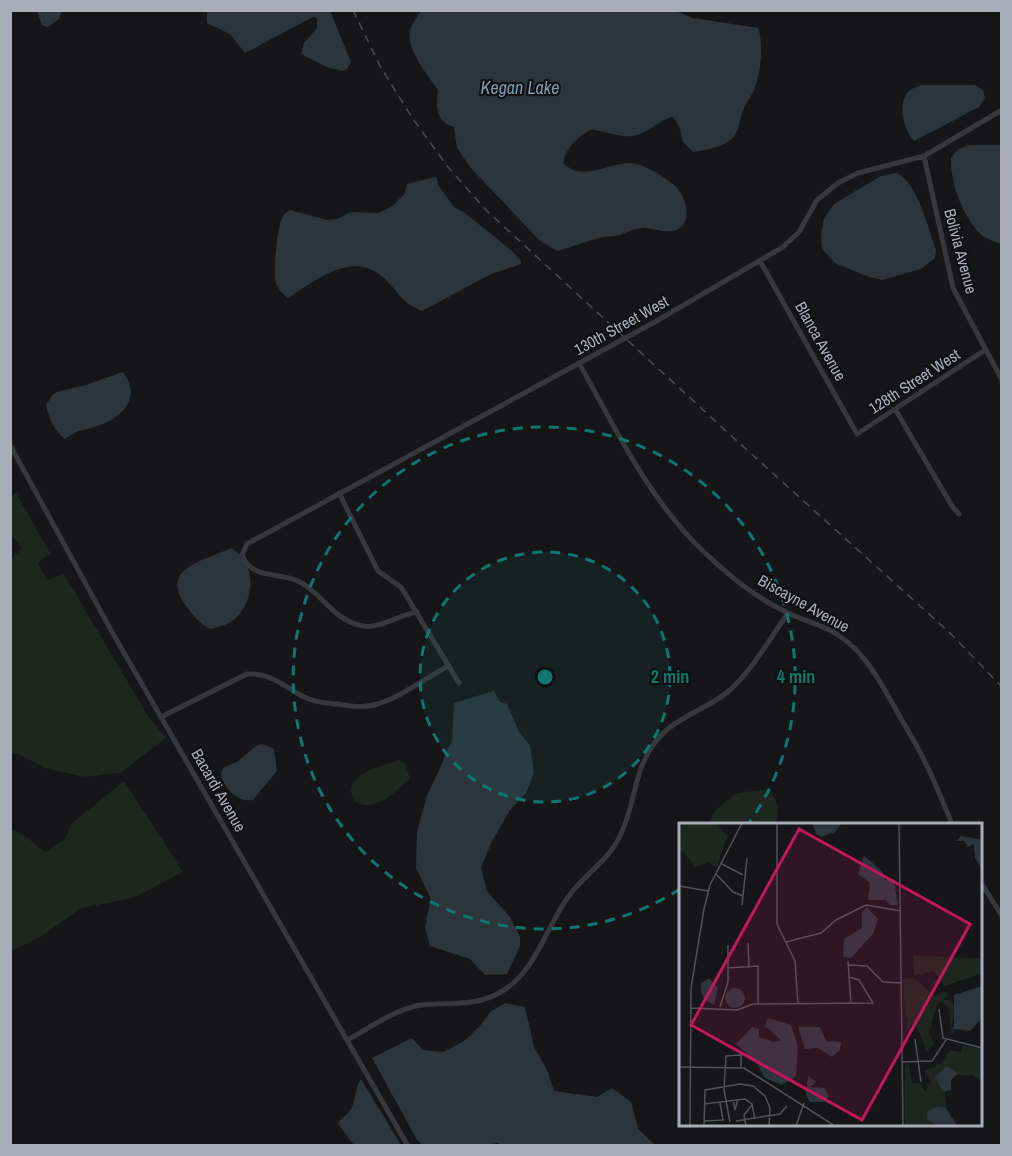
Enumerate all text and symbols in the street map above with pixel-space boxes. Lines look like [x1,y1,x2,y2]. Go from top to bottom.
water label: Kegan Lake [481,75,559,100]
street label: Bolivia Avenue [939,206,983,296]
street label: 130th Street West [570,290,672,360]
street label: Blanca Avenue [790,297,852,385]
street label: 128th Street West [864,343,964,419]
street label: Biscayne Avenue [754,569,854,637]
text: 2 min [651,664,689,689]
text: 4 min [777,664,815,689]
centre of rings [535,667,555,687]
street label: Bacardi Avenue [186,744,252,836]
inset map [679,823,982,1126]

